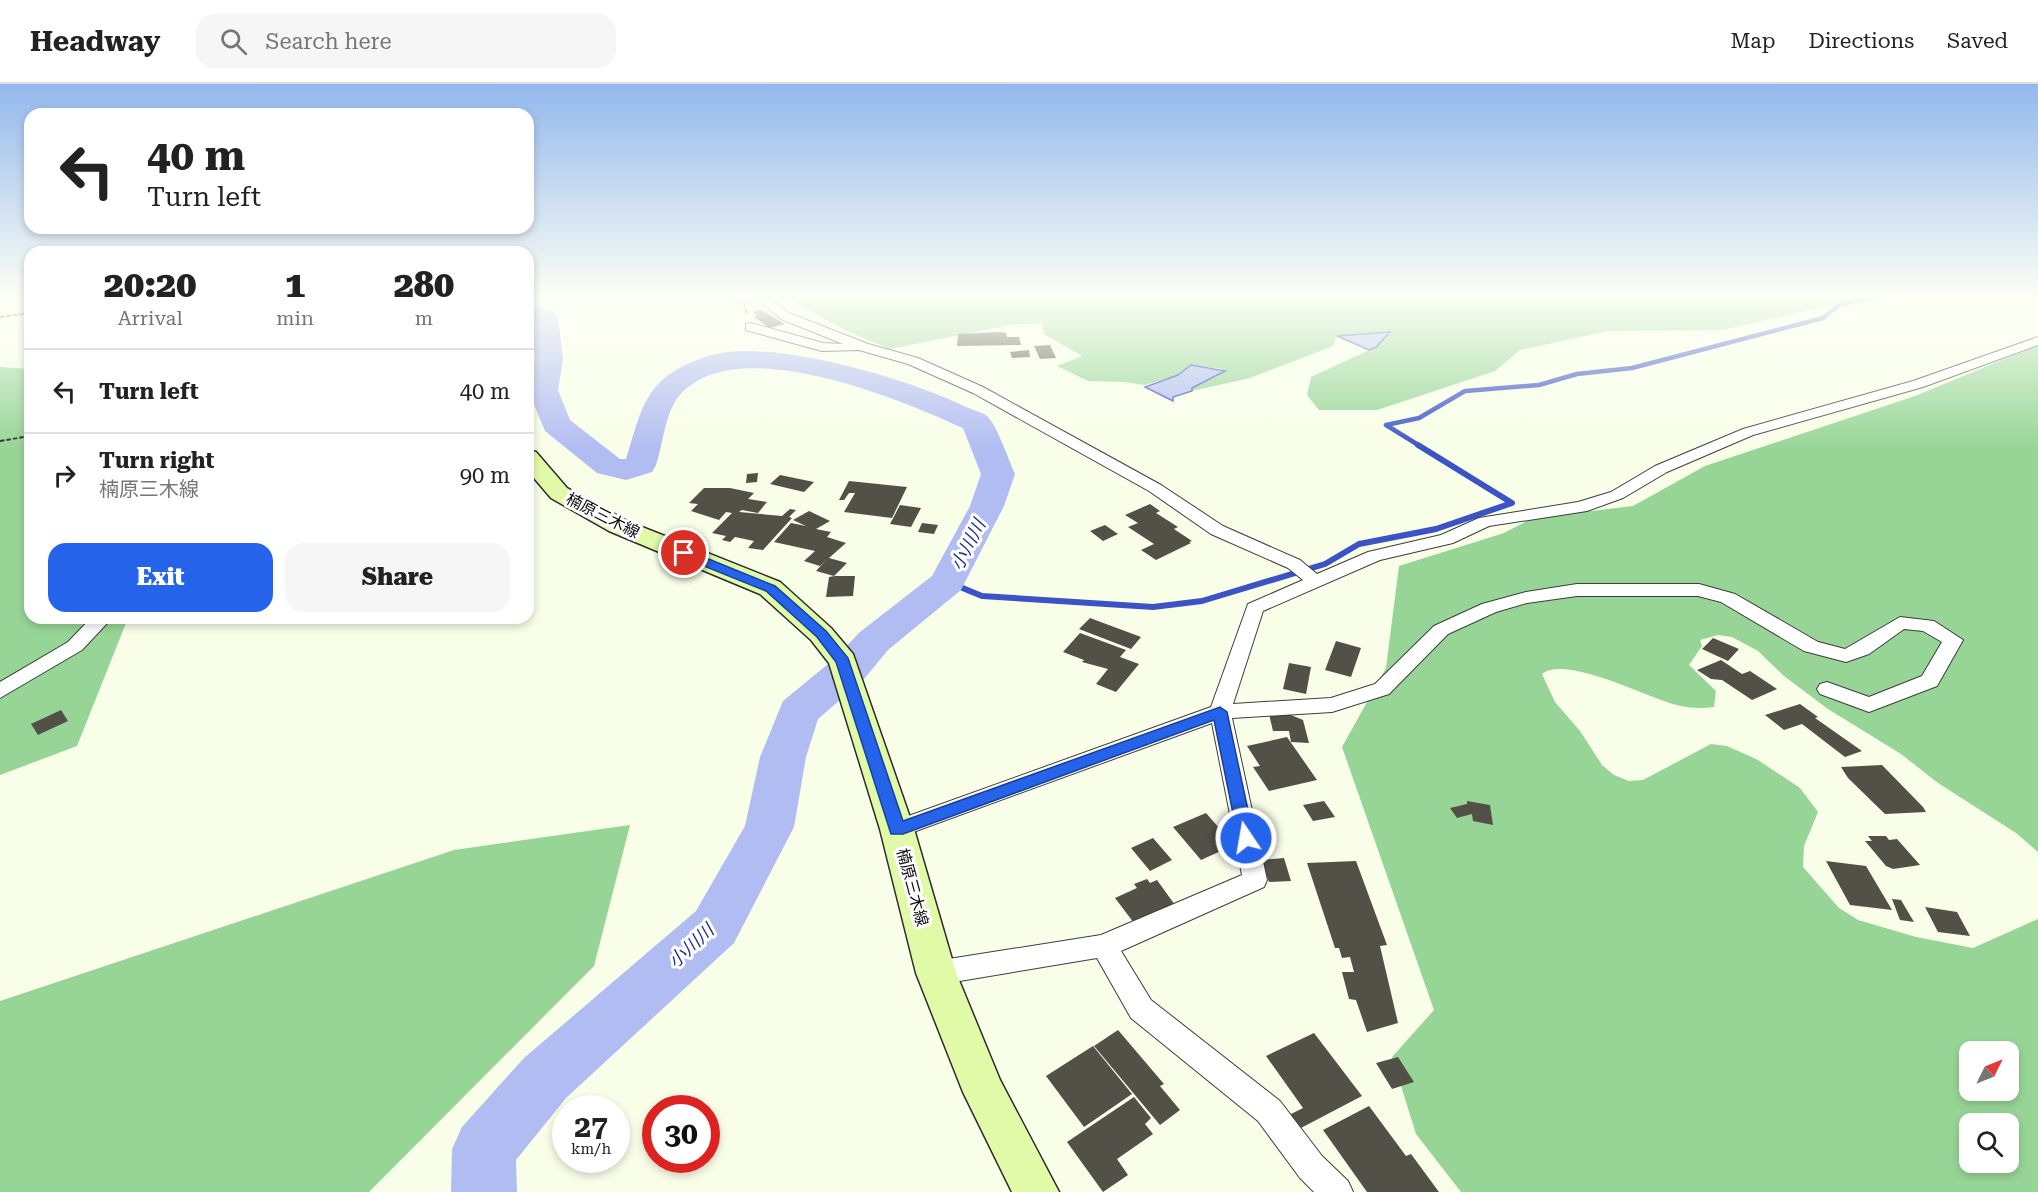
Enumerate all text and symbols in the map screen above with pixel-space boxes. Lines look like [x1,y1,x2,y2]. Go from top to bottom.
search box [196,14,616,68]
text: Headway [30,25,160,58]
icon: search [217,25,250,58]
text: Search here [265,29,391,54]
text: Map [1731,29,1775,53]
text: Directions [1808,29,1914,53]
text: Saved [1947,29,2008,53]
text: 40 m [147,131,245,180]
icon: left [48,132,126,210]
text: Turn left [147,181,261,213]
text: 20:20 [104,264,196,306]
text: 1 [285,264,305,306]
text: 280 [394,264,454,306]
text: Arrival [118,306,183,330]
text: min [276,306,314,330]
text: m [415,306,433,330]
icon: left [48,375,81,408]
text: Turn left [99,379,199,404]
text: 40 m [460,379,510,404]
text: Turn right [99,448,214,473]
icon: right [48,459,81,492]
text: 90 m [460,463,510,488]
text: 楠原三木線 [99,477,199,501]
street label: 楠原三木線 [563,489,643,542]
water label: 小川川 [946,514,990,574]
pin [658,527,709,578]
icon: arrive [667,536,700,569]
button: Exit [48,543,273,612]
button: Share [285,543,510,612]
position arrow [1214,806,1278,870]
street label: 楠原三木線 [893,846,932,928]
water label: 小川川 [664,918,719,972]
north arrow [1959,1041,2019,1101]
map controls [1959,1041,2019,1173]
speed limit sign: 30 [642,1095,720,1173]
text: 27 [574,1109,608,1144]
button: search [1959,1113,2019,1173]
text: km/h [571,1140,611,1158]

